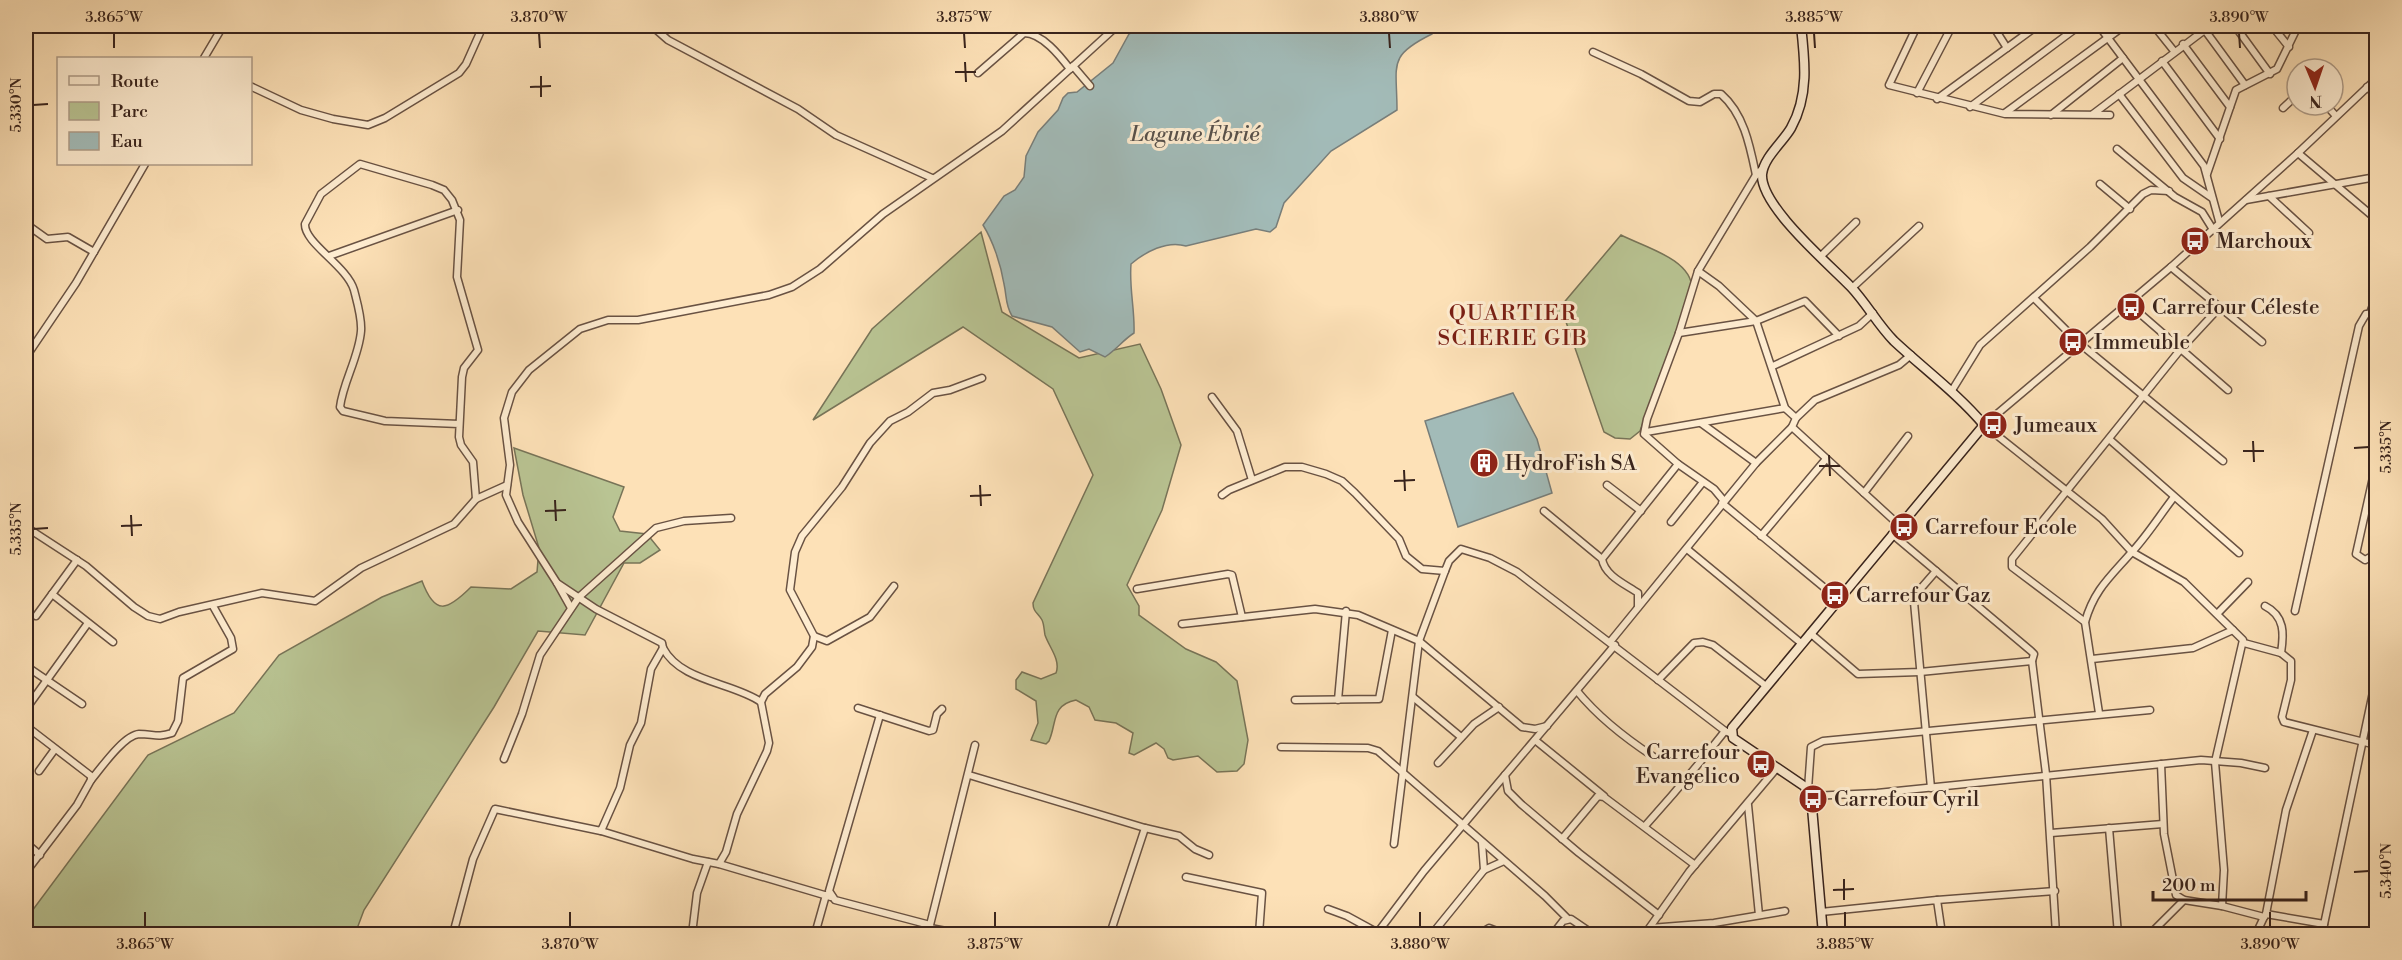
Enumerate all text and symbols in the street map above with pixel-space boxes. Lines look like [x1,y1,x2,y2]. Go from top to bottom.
text: 3.865°W [85,8,143,27]
text: 3.870°W [511,8,568,27]
text: 3.875°W [936,8,992,27]
text: 3.880°W [1359,8,1419,27]
text: 3.885°W [1785,8,1843,27]
text: 3.890°W [2210,8,2269,27]
legend [57,57,252,165]
north arrow [2285,57,2345,117]
text: Route [111,70,159,93]
text: 5.330°N [7,78,26,132]
text: N [2308,91,2322,111]
text: Parc [111,100,148,123]
water label: Lagune Ébrié [1129,119,1261,148]
text: Eau [111,130,144,153]
bus stop icon: Marchoux [2179,225,2211,257]
place label: Marchoux [2216,229,2312,255]
bus stop icon: Carrefour Céleste [2115,291,2147,323]
place label: Carrefour Céleste [2152,295,2320,321]
district label: QUARTIER SCIERIE GIB [1437,300,1589,352]
bus stop icon: Immeuble [2057,326,2089,358]
place label: Immeuble [2094,330,2190,356]
bus stop icon: Jumeaux [1977,409,2009,441]
place label: Jumeaux [2013,413,2098,439]
text: 5.335°N [2377,420,2396,474]
building icon: HydroFish SA [1468,447,1500,479]
place label: HydroFish SA [1505,451,1637,477]
text: 5.335°N [7,502,26,556]
bus stop icon: Carrefour Ecole [1888,511,1920,543]
place label: Carrefour Ecole [1925,515,2077,541]
bus stop icon: Carrefour Gaz [1819,579,1851,611]
place label: Carrefour Gaz [1856,583,1991,609]
place label: Carrefour Evangelico [1636,740,1740,790]
bus stop icon: Carrefour Evangelico [1745,748,1777,780]
bus stop icon: Carrefour Cyril [1797,783,1829,815]
place label: Carrefour Cyril [1834,787,1979,813]
text: 5.340°N [2377,843,2396,899]
scale bar [2153,864,2306,902]
text: 200 m [2162,874,2216,897]
text: 3.865°W [116,935,174,954]
text: 3.870°W [542,935,599,954]
text: 3.875°W [967,935,1023,954]
text: 3.880°W [1390,935,1450,954]
text: 3.885°W [1816,935,1874,954]
text: 3.890°W [2241,935,2300,954]

